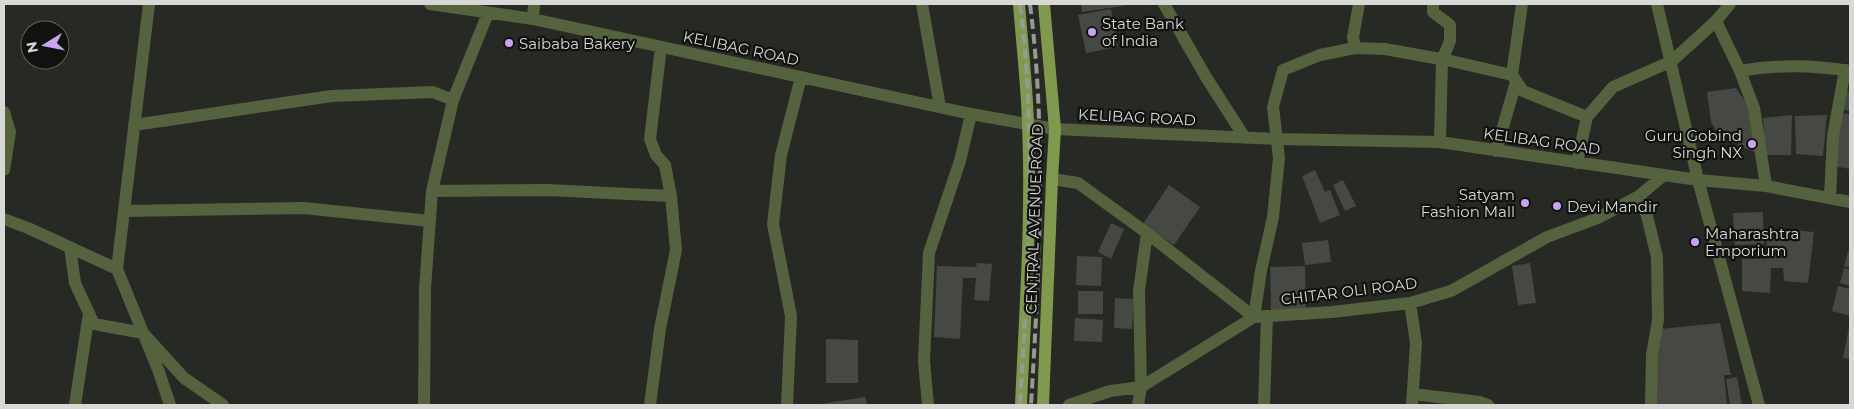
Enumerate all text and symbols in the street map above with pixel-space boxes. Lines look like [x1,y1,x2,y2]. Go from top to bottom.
place label: State Bank of India [1102,14,1184,50]
north arrow [20,20,70,70]
street label: KELIBAG ROAD [681,26,801,70]
marker: State Bank of India [1086,26,1098,38]
place label: Saibaba Bakery [519,34,636,53]
marker: Saibaba Bakery [503,37,515,49]
text: N [22,40,42,54]
street label: KELIBAG ROAD [1078,104,1196,130]
street label: CENTRAL AVENUE ROAD [1021,123,1047,315]
street label: KELIBAG ROAD [1482,123,1602,159]
place label: Guru Gobind Singh NX [1645,126,1742,162]
marker: Guru Gobind Singh NX [1746,138,1758,150]
place label: Satyam Fashion Mall [1421,185,1515,221]
marker: Satyam Fashion Mall [1519,197,1531,209]
place label: Devi Mandir [1567,197,1658,216]
marker: Devi Mandir [1551,200,1563,212]
place label: Maharashtra Emporium [1705,224,1799,260]
marker: Maharashtra Emporium [1689,236,1701,248]
street label: CHITAR OLI ROAD [1280,273,1418,309]

